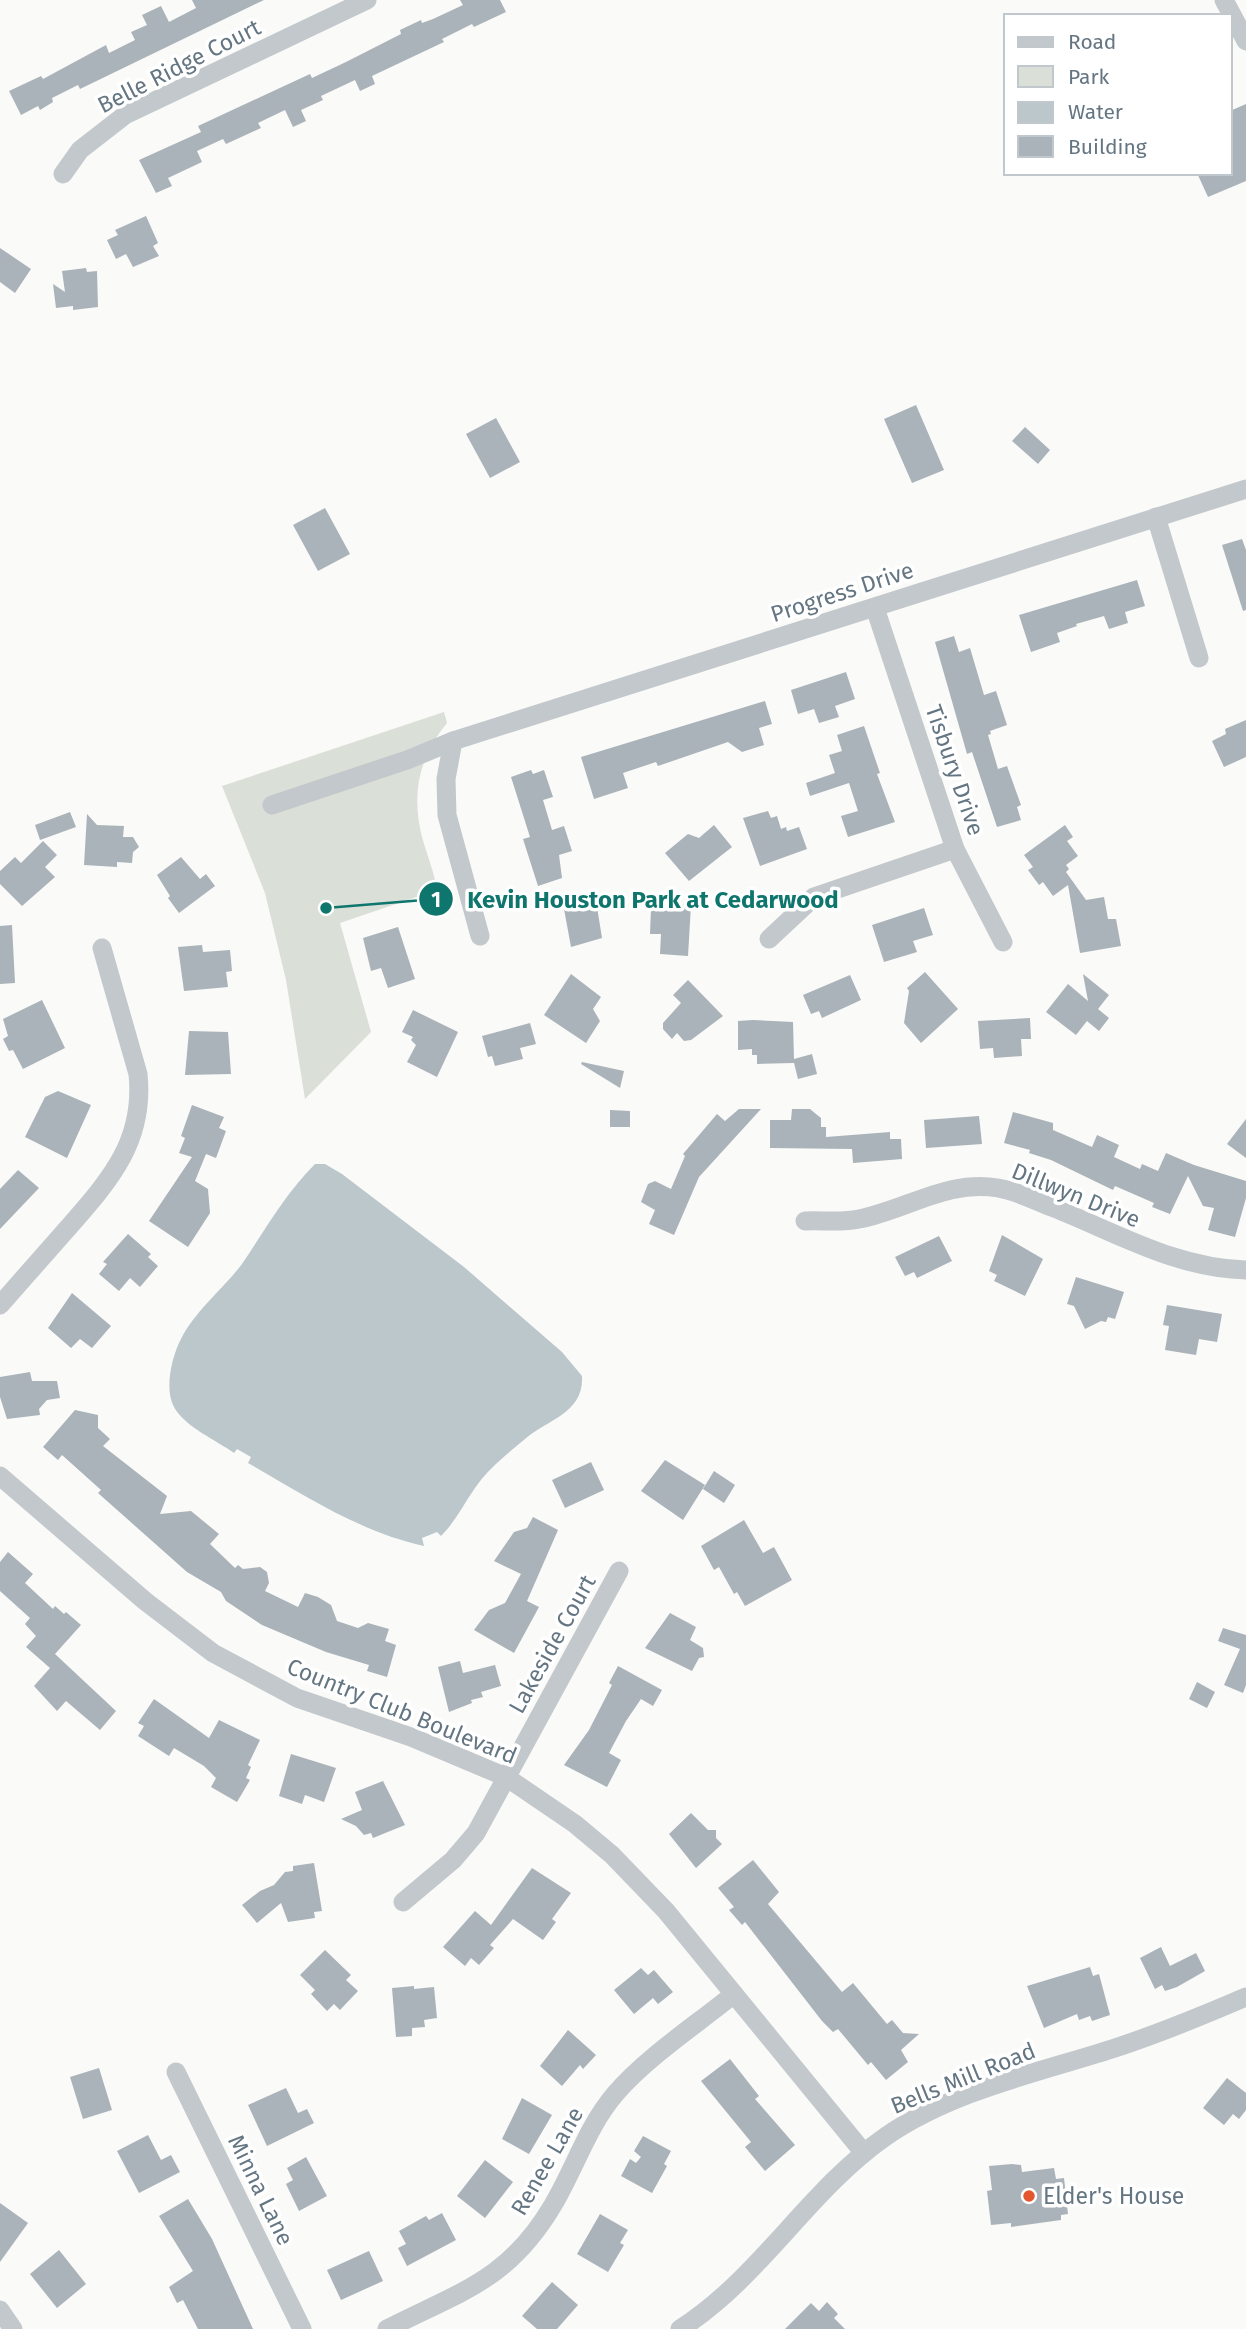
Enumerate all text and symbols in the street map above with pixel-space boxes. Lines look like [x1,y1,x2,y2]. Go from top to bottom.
street label: Belle Ridge Court [93,13,266,119]
legend [1004,14,1232,175]
text: Road [1068,29,1116,55]
text: Park [1068,64,1110,90]
text: Water [1068,99,1123,125]
text: Building [1068,134,1147,160]
street label: Progress Drive [767,556,917,628]
street label: Tisbury Drive [920,701,990,839]
callout: Kevin Houston Park at Cedarwood [418,877,852,922]
text: Kevin Houston Park at Cedarwood [467,886,839,914]
text: 1 [431,887,441,913]
street label: Dillwyn Drive [1008,1157,1144,1233]
street label: Lakeside Court [502,1569,602,1718]
street label: Country Club Boulevard [283,1652,521,1770]
street label: Bells Mill Road [886,2036,1040,2120]
street label: Renee Lane [505,2102,589,2220]
street label: Minna Lane [222,2130,300,2250]
place label: Elder's House [1043,2182,1184,2210]
marker: Elder's House [1021,2188,1037,2204]

